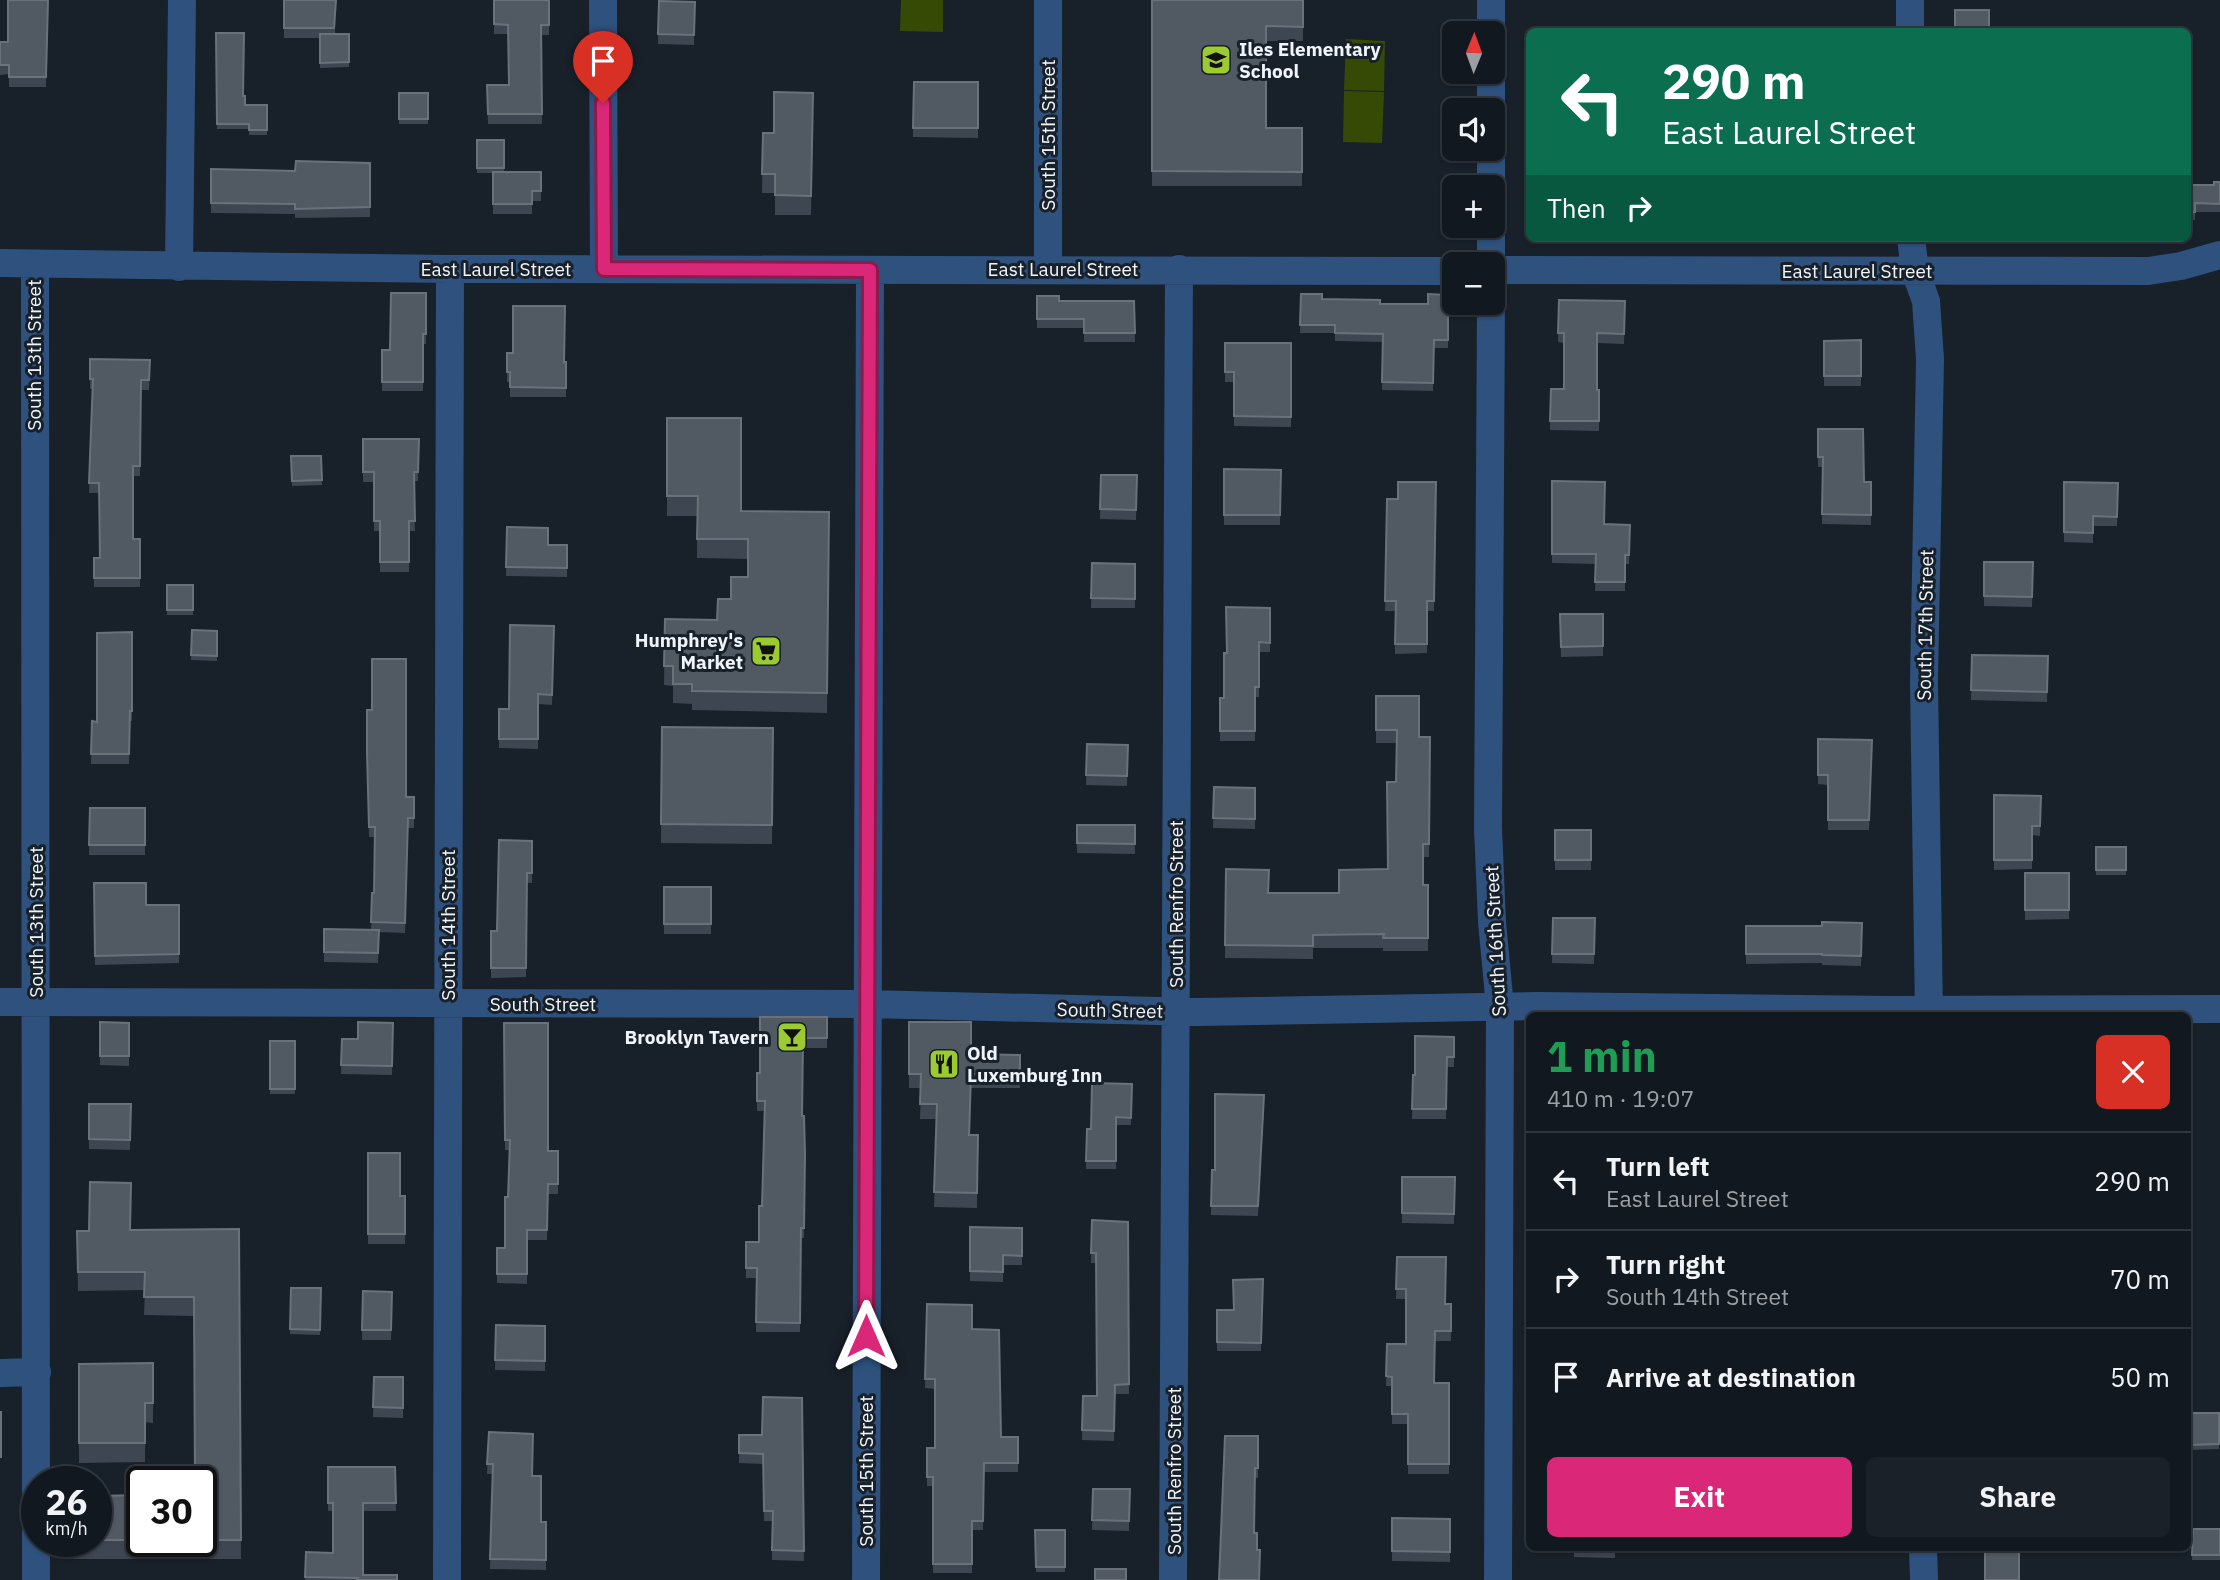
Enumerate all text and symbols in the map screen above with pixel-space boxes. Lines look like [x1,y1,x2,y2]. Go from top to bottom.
north arrow [1442,21,1505,84]
map controls [1442,21,1505,315]
pin [573,31,633,103]
place label: Iles Elementary School [1239,37,1382,83]
icon: arrive [584,42,622,80]
school or university icon: Iles Elementary School [1199,43,1233,77]
text: 290 m [1662,49,1806,112]
icon: left [1547,56,1638,147]
street label: South 15th Street [1036,59,1060,211]
button: sound [1442,98,1505,161]
text: East Laurel Street [1662,111,1916,153]
button: + [1442,175,1505,238]
icon: right [1620,189,1658,227]
text: Then [1547,191,1606,225]
button: − [1442,252,1505,315]
street label: East Laurel Street [420,257,572,281]
street label: East Laurel Street [987,257,1139,281]
street label: East Laurel Street [1781,259,1933,283]
street label: South 13th Street [22,279,46,431]
street label: South 17th Street [1912,549,1938,701]
place label: Humphrey's Market [635,628,743,674]
supermarket icon: Humphrey's Market [749,634,783,668]
street label: South Renfro Street [1164,820,1188,988]
street label: South 13th Street [24,846,48,998]
street label: South 14th Street [436,849,460,1001]
street label: South 16th Street [1479,865,1511,1017]
street label: South Street [490,992,596,1016]
street label: South Street [1057,997,1163,1023]
bar icon: Brooklyn Tavern [775,1020,809,1054]
place label: Brooklyn Tavern [625,1025,769,1049]
text: 1 min [1547,1029,1657,1084]
button: close [2096,1035,2170,1109]
place label: Old Luxemburg Inn [967,1041,1102,1087]
restaurant icon: Old Luxemburg Inn [927,1047,961,1081]
text: 410 m · 19:07 [1547,1083,1694,1113]
text: Turn left [1606,1149,1709,1183]
icon: left [1547,1162,1585,1200]
text: 290 m [2094,1164,2170,1198]
text: East Laurel Street [1606,1183,1789,1213]
text: Turn right [1606,1247,1725,1281]
icon: right [1547,1260,1585,1298]
text: 70 m [2110,1262,2170,1296]
text: South 14th Street [1606,1281,1789,1311]
position arrow [829,1299,903,1373]
icon: arrive [1547,1358,1585,1396]
text: Arrive at destination [1606,1360,1856,1394]
text: 50 m [2110,1360,2170,1394]
street label: South Renfro Street [1162,1387,1186,1555]
street label: South 15th Street [854,1395,878,1547]
button: Exit [1547,1457,1852,1537]
button: Share [1866,1457,2170,1537]
speed limit sign: 30 [126,1466,217,1557]
text: 26 [45,1479,88,1525]
text: km/h [45,1517,88,1540]

